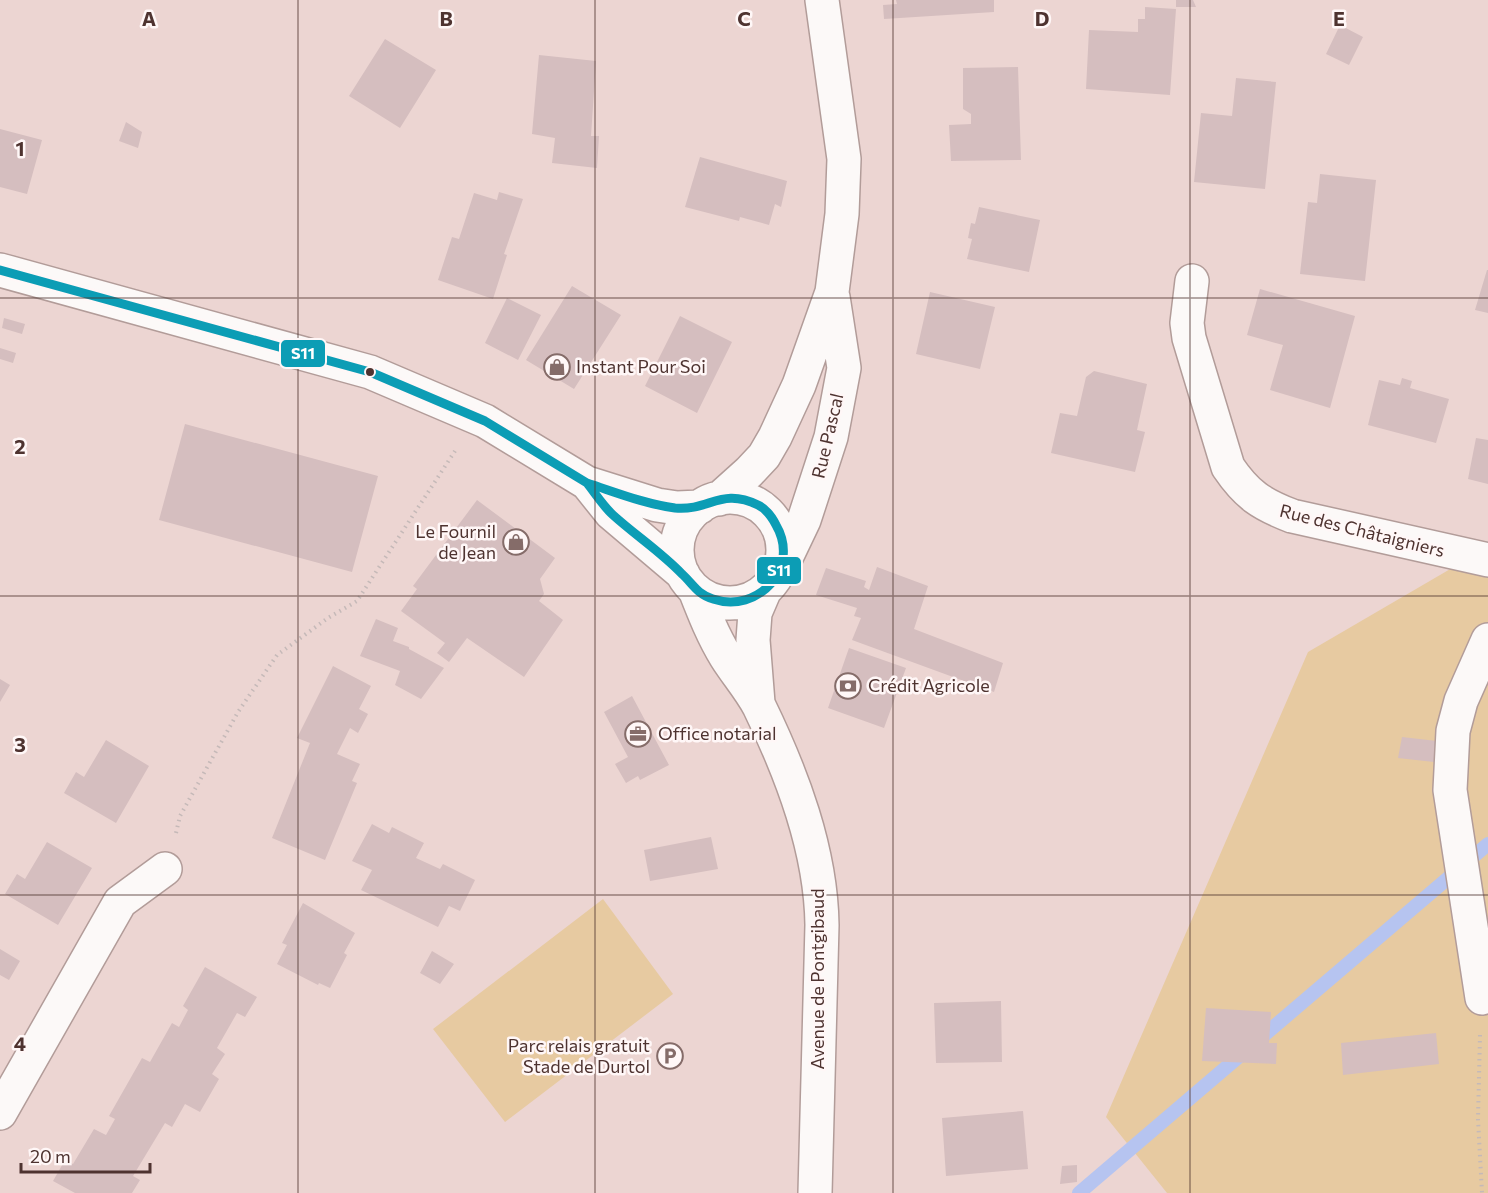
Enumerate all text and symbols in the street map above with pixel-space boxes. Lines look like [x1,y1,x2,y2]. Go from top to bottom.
text: A [142,6,156,30]
text: B [439,6,453,30]
text: C [737,6,751,30]
text: D [1035,6,1049,30]
text: E [1333,6,1345,30]
text: 1 [15,136,25,160]
line badge: S11 [280,339,326,368]
text: S11 [291,343,315,362]
shop icon: Instant Pour Soi [542,352,572,382]
place label: Instant Pour Soi [576,355,706,377]
unlabelled marker [364,366,376,378]
street label: Rue Pascal [807,391,848,481]
text: 2 [14,434,26,458]
street label: Rue des Châtaigniers [1278,499,1447,561]
place label: Le Fournil de Jean [415,520,496,563]
shop icon: Le Fournil de Jean [501,527,531,557]
line badge: S11 [756,556,802,585]
text: S11 [767,560,791,579]
bank icon: Crédit Agricole [833,671,863,701]
place label: Crédit Agricole [868,674,990,696]
office icon: Office notarial [623,719,653,749]
place label: Office notarial [658,722,777,744]
text: 3 [14,732,26,756]
street label: Avenue de Pontgibaud [806,888,828,1070]
text: 4 [14,1031,26,1055]
place label: Parc relais gratuit Stade de Durtol [508,1034,650,1077]
parking icon: Parc relais gratuit Stade de Durtol [655,1041,685,1071]
scale bar [21,1136,150,1174]
text: 20 m [30,1145,71,1167]

